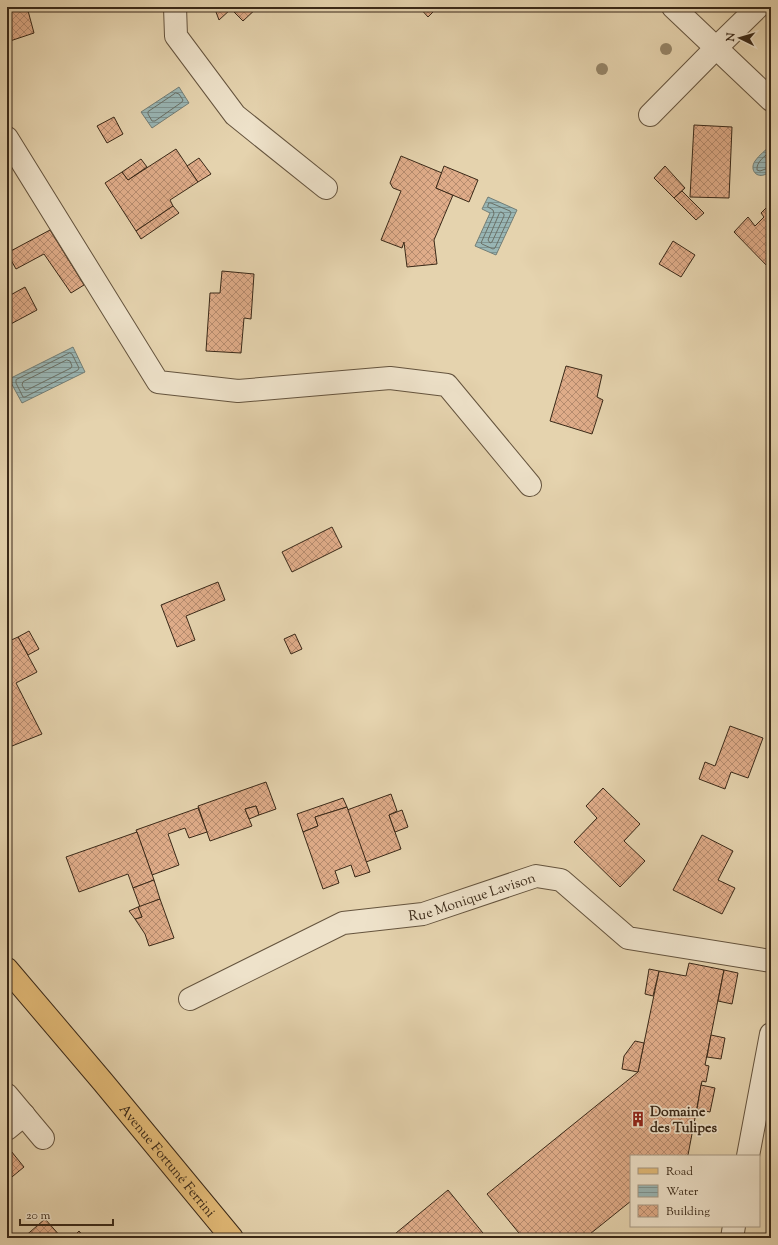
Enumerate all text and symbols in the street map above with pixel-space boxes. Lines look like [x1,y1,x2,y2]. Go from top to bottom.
north arrow [720,18,760,58]
text: N [723,32,739,43]
street label: Rue Monique Lavison [408,869,539,928]
street label: Avenue Fortuné Ferrini [113,1101,219,1223]
place label: Domaine des Tulipes [650,1103,718,1139]
building icon: Domaine des Tulipes [629,1110,647,1128]
legend [630,1155,760,1227]
text: Road [666,1163,693,1181]
text: Water [666,1183,699,1201]
scale bar [20,1201,113,1227]
text: Building [666,1203,710,1221]
text: 20 m [26,1207,51,1225]

